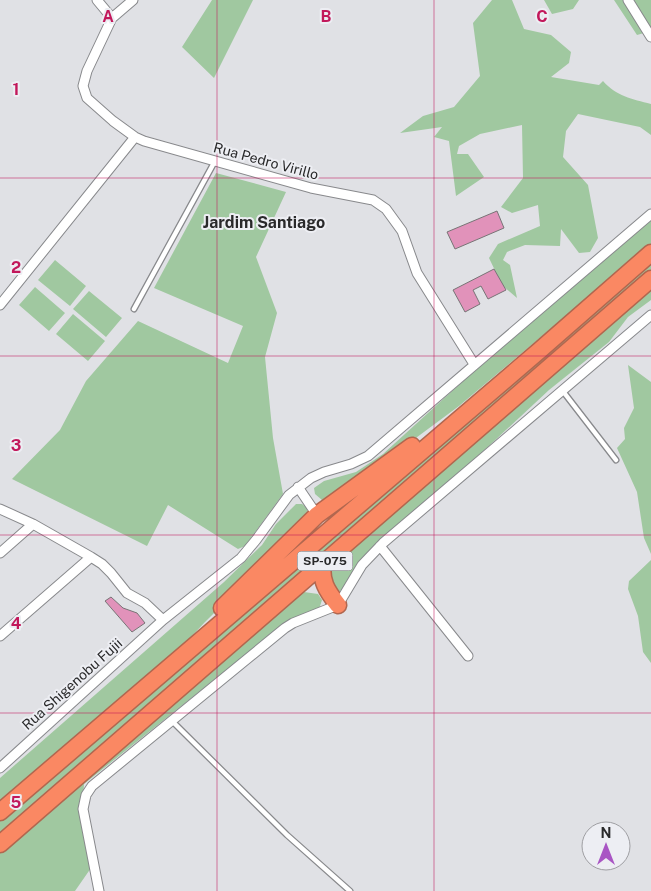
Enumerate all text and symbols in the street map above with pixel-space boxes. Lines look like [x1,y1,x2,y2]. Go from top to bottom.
text: A [102,7,114,26]
text: B [321,7,332,26]
text: C [536,7,548,26]
text: 1 [13,80,19,99]
street label: Rua Pedro Virillo [212,139,320,183]
district label: Jardim Santiago [203,213,325,232]
text: 2 [11,258,21,277]
text: 3 [11,436,21,455]
road number: SP-075 [298,552,352,570]
text: 4 [11,614,22,633]
street label: Rua Shigenobu Fujii [19,635,125,733]
text: 5 [11,793,22,812]
north arrow [581,821,631,871]
text: N [601,825,611,841]

